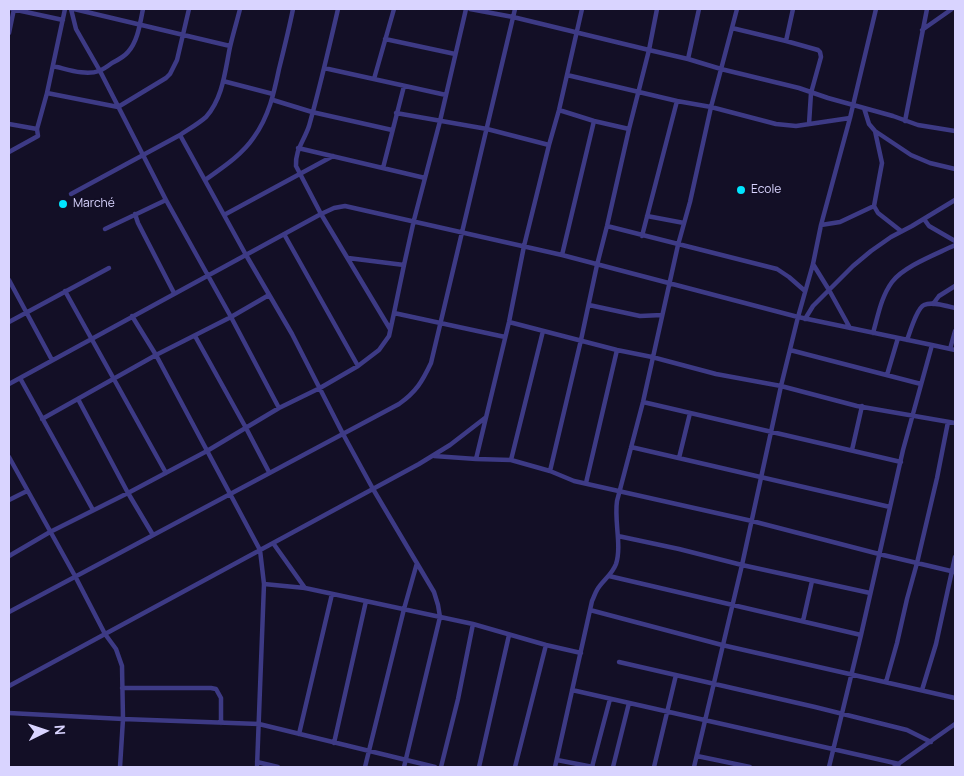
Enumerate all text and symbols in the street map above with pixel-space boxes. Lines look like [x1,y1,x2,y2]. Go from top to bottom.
place label: Ecole [751,183,781,197]
marker: Ecole [735,184,747,196]
place label: Marché [73,197,115,211]
marker: Marché [57,198,69,210]
north arrow [20,706,70,756]
text: N [51,724,70,736]

